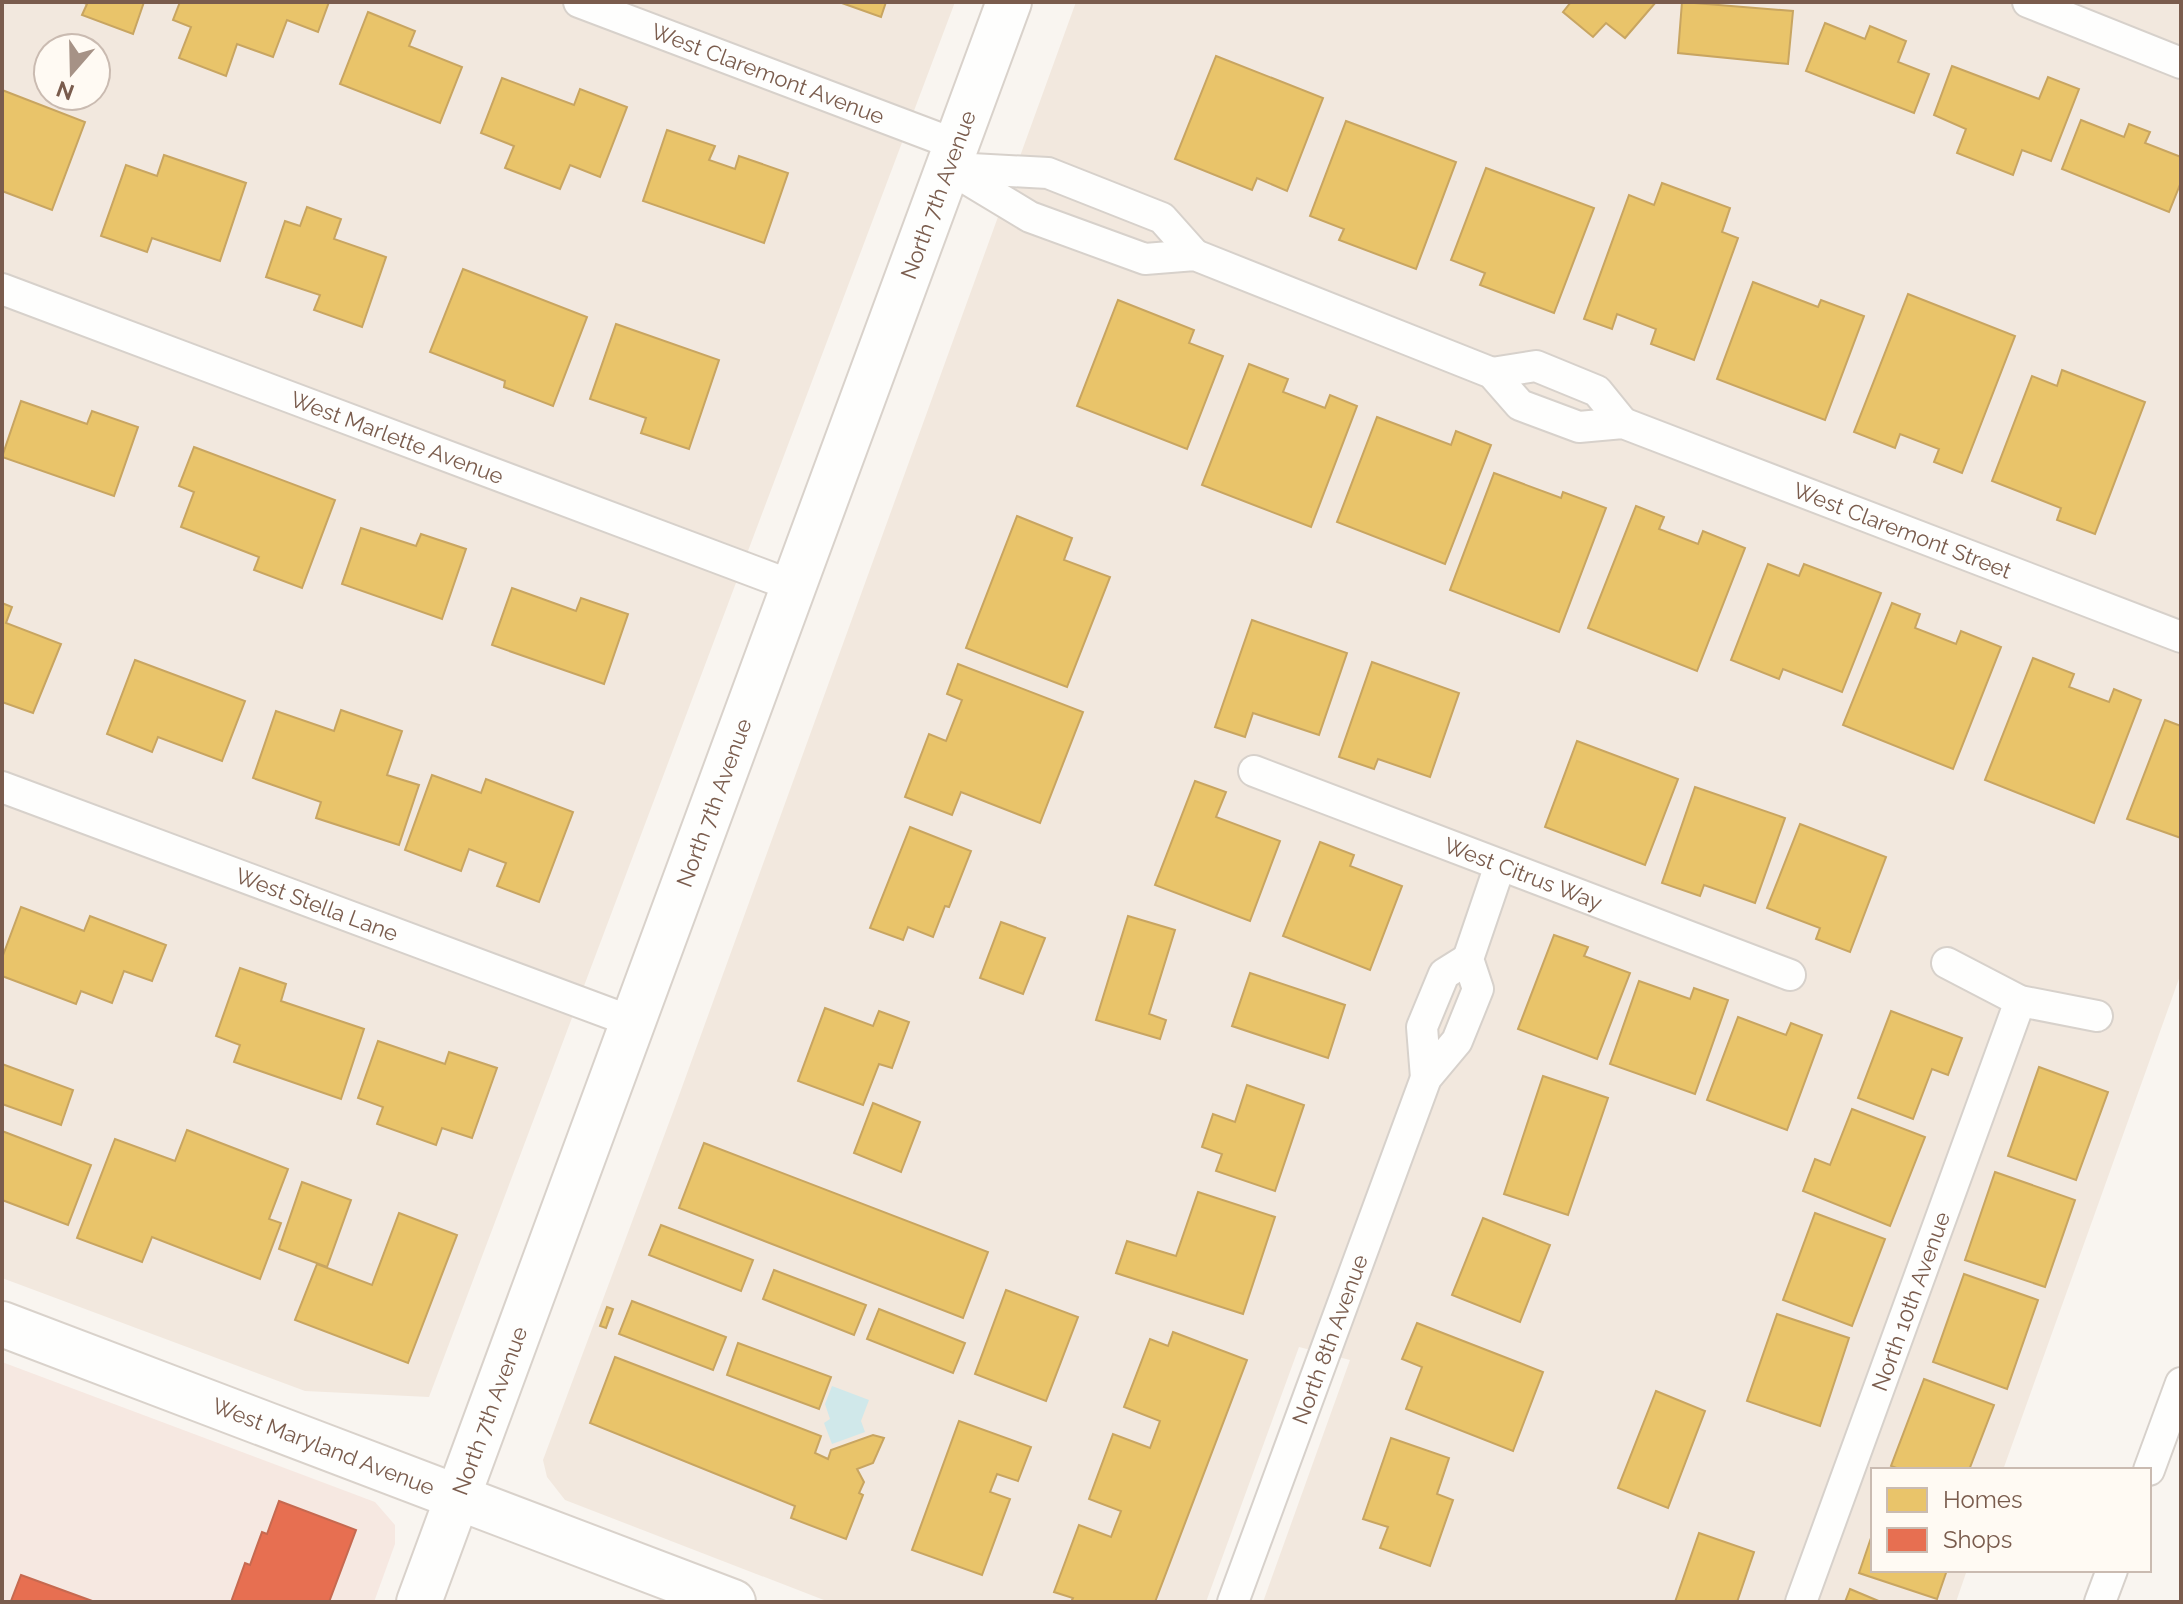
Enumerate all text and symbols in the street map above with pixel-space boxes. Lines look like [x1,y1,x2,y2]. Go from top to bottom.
street label: West Claremont Avenue [648,18,888,129]
north arrow [32,32,112,112]
text: N [53,76,77,106]
street label: North 7th Avenue [895,107,981,282]
street label: West Marlette Avenue [287,386,507,489]
street label: West Claremont Street [1790,477,2016,584]
street label: North 7th Avenue [671,715,757,890]
street label: West Citrus Way [1440,832,1606,915]
street label: West Stella Lane [232,862,402,946]
street label: North 10th Avenue [1866,1208,1955,1394]
street label: North 8th Avenue [1287,1251,1373,1428]
street label: North 7th Avenue [447,1323,533,1498]
street label: West Maryland Avenue [209,1392,438,1500]
legend [1871,1468,2151,1572]
text: Homes [1943,1485,2023,1514]
text: Shops [1943,1525,2012,1554]

